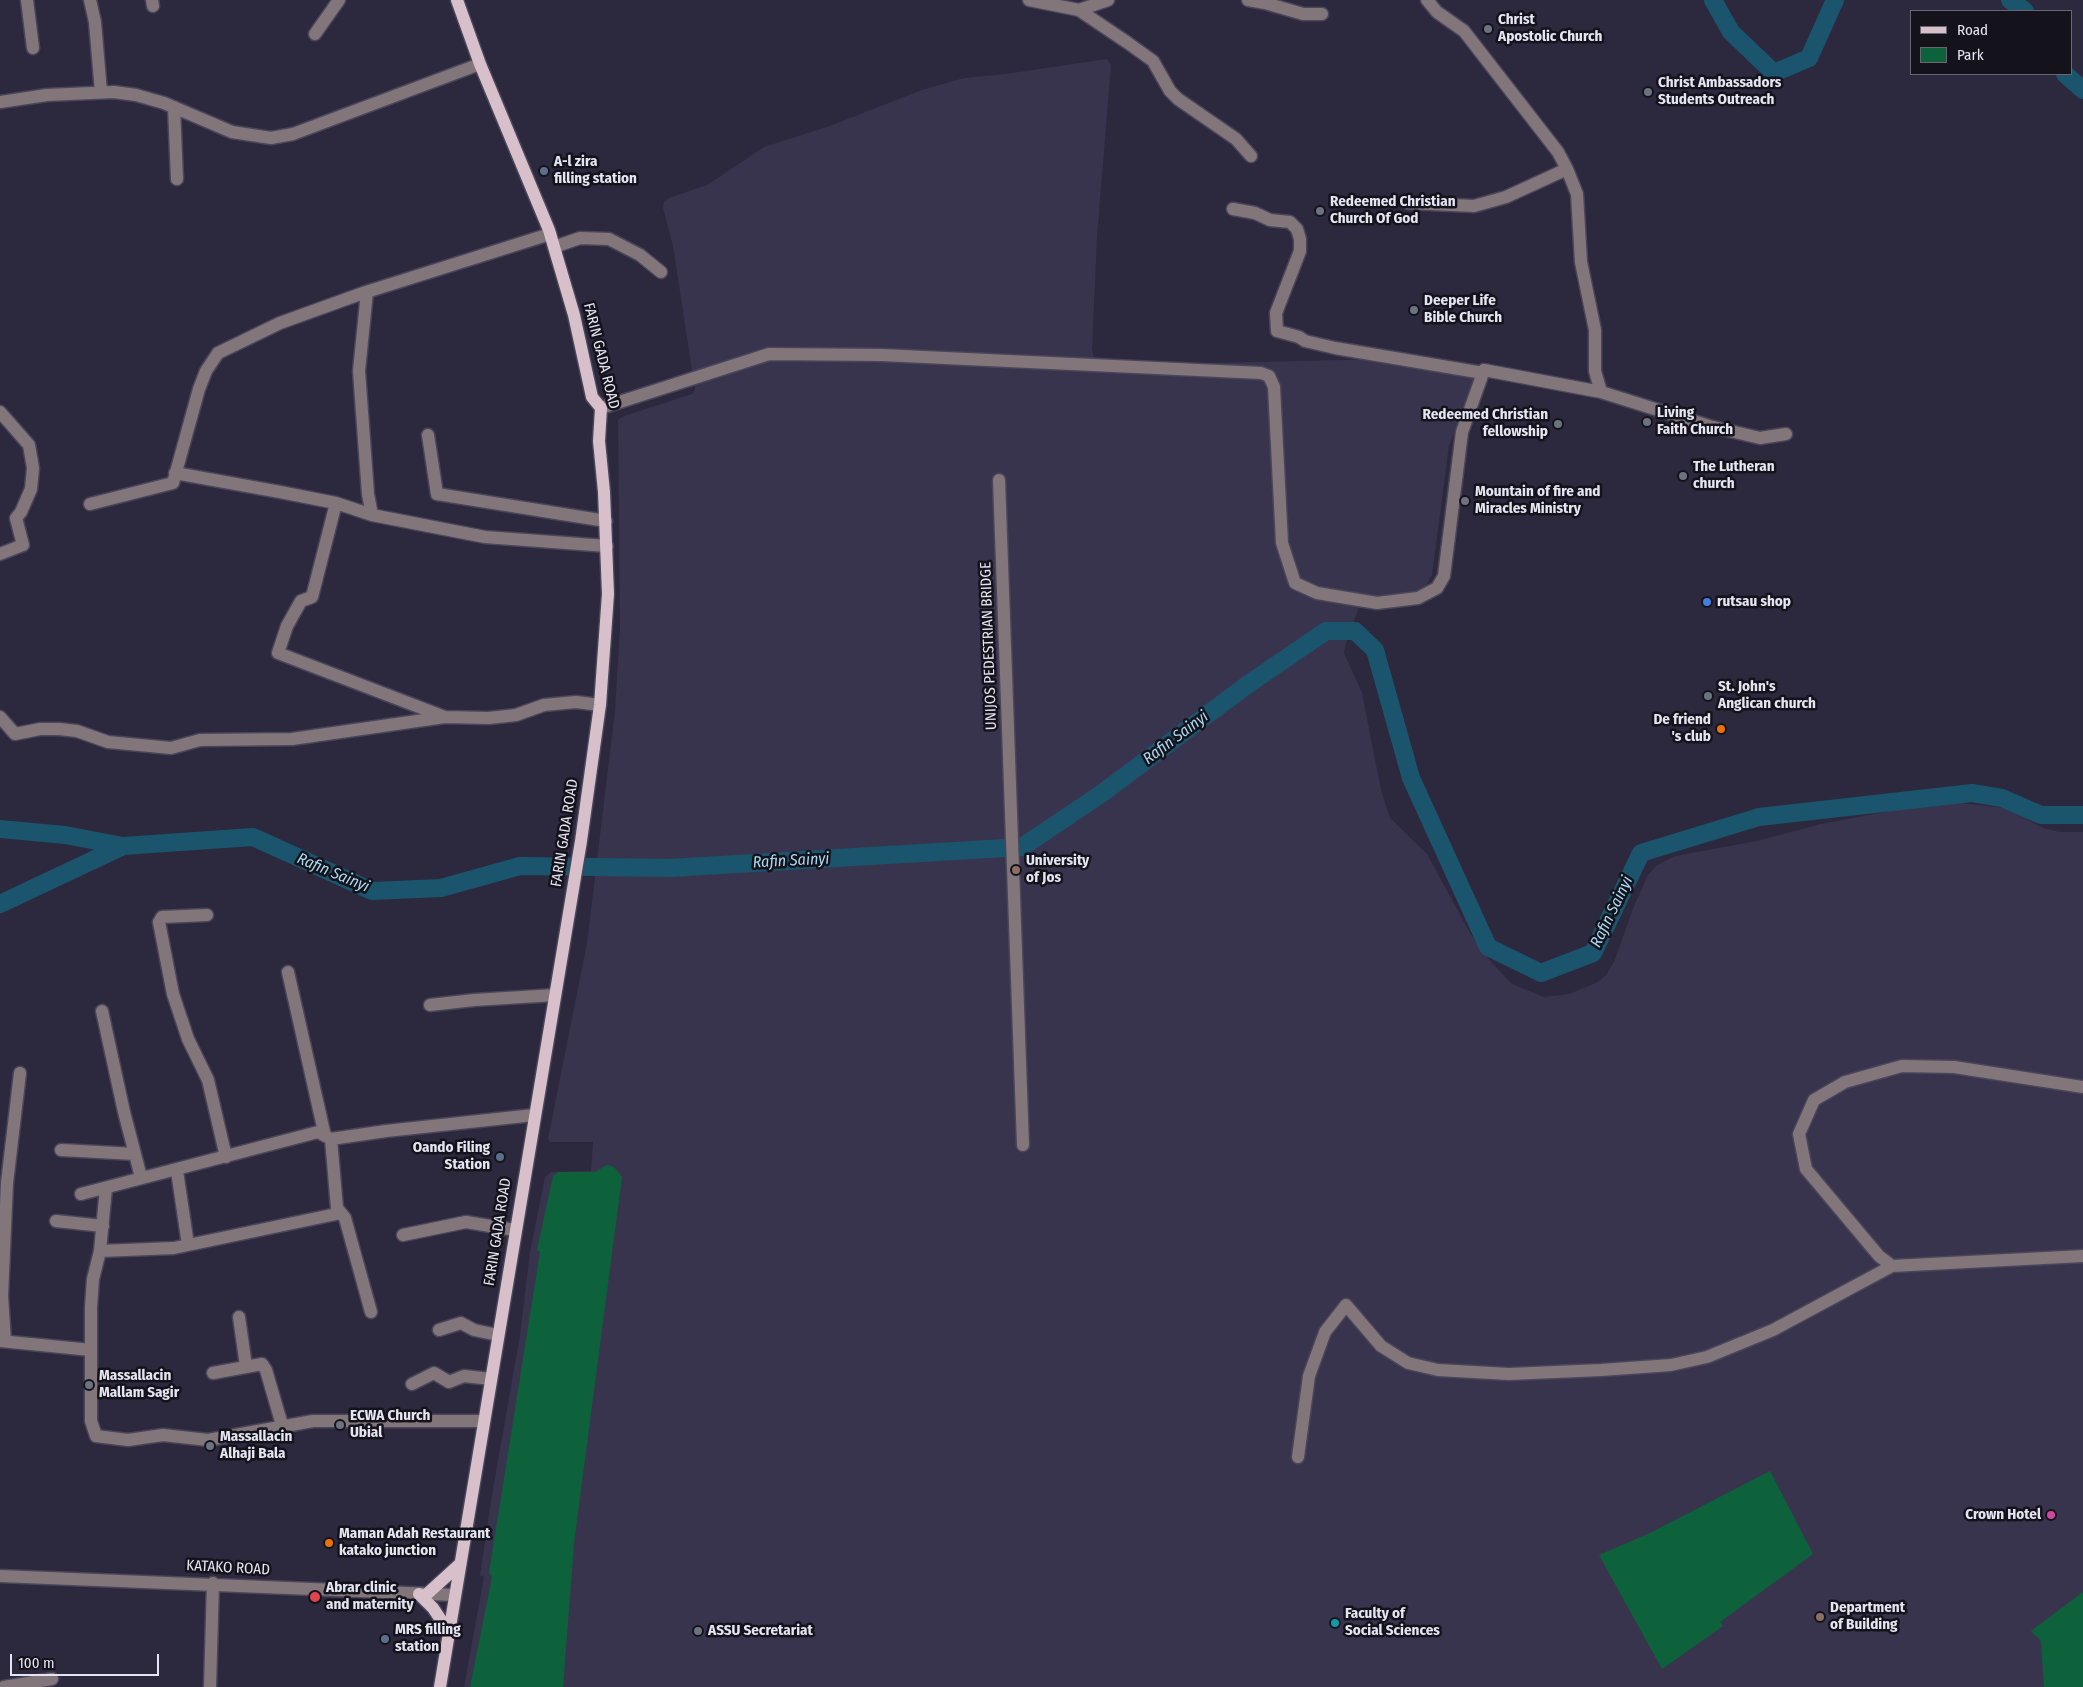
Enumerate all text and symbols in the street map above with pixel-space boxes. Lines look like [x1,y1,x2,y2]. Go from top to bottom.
legend [1910,10,2073,75]
place label: Christ Apostolic Church [1498,11,1602,46]
text: Road [1957,21,1988,39]
marker: Christ Apostolic Church [1482,23,1494,35]
text: Park [1957,46,1984,64]
place label: Christ Ambassadors Students Outreach [1658,74,1781,109]
marker: Christ Ambassadors Students Outreach [1642,86,1654,98]
place label: A-l zira filling station [554,153,637,188]
marker: A-l zira filling station [538,165,550,177]
place label: Redeemed Christian Church Of God [1330,193,1456,228]
marker: Redeemed Christian Church Of God [1314,205,1326,217]
place label: Deeper Life Bible Church [1424,292,1502,327]
street label: FARIN GADA ROAD [579,301,623,411]
marker: Deeper Life Bible Church [1408,304,1420,316]
place label: Living Faith Church [1657,404,1733,439]
place label: Redeemed Christian fellowship [1422,406,1548,441]
marker: Living Faith Church [1641,416,1653,428]
marker: Redeemed Christian fellowship [1552,418,1564,430]
place label: The Lutheran church [1693,458,1775,493]
marker: The Lutheran church [1677,470,1689,482]
place label: Mountain of fire and Miracles Ministry [1475,483,1600,518]
marker: Mountain of fire and Miracles Ministry [1459,495,1471,507]
street label: UNIJOS PEDESTRIAN BRIDGE [977,562,1001,730]
place label: rutsau shop [1717,593,1791,611]
marker: rutsau shop [1701,596,1713,608]
place label: St. John's Anglican church [1718,678,1816,713]
marker: St. John's Anglican church [1702,690,1714,702]
water label: Rafin Sainyi [1140,707,1212,769]
place label: De friend 's club [1653,711,1711,746]
marker: De friend 's club [1715,723,1727,735]
street label: FARIN GADA ROAD [548,778,582,888]
water label: Rafin Sainyi [294,849,372,897]
water label: Rafin Sainyi [752,849,830,873]
place label: University of Jos [1026,852,1089,887]
marker: University of Jos [1010,864,1022,876]
water label: Rafin Sainyi [1587,873,1637,951]
place label: Oando Filing Station [413,1139,490,1174]
marker: Oando Filing Station [494,1151,506,1163]
street label: FARIN GADA ROAD [481,1177,515,1287]
place label: Massallacin Mallam Sagir [99,1367,179,1402]
marker: Massallacin Mallam Sagir [83,1379,95,1391]
place label: ECWA Church Ubial [350,1407,430,1442]
marker: ECWA Church Ubial [334,1419,346,1431]
place label: Massallacin Alhaji Bala [220,1428,292,1463]
marker: Massallacin Alhaji Bala [204,1440,216,1452]
place label: Crown Hotel [1965,1506,2041,1524]
marker: Crown Hotel [2045,1509,2057,1521]
place label: Maman Adah Restaurant katako junction [339,1525,490,1560]
marker: Maman Adah Restaurant katako junction [323,1537,335,1549]
street label: KATAKO ROAD [186,1557,270,1579]
place label: Abrar clinic and maternity [326,1579,414,1614]
marker: Abrar clinic and maternity [308,1590,322,1604]
place label: Department of Building [1830,1599,1905,1634]
place label: Faculty of Social Sciences [1345,1605,1440,1640]
marker: Department of Building [1814,1611,1826,1623]
marker: Faculty of Social Sciences [1329,1617,1341,1629]
place label: MRS filling station [395,1621,461,1656]
place label: ASSU Secretariat [708,1622,813,1640]
marker: ASSU Secretariat [692,1625,704,1637]
marker: MRS filling station [379,1633,391,1645]
scale bar [12,1644,161,1676]
text: 100 m [18,1654,55,1672]

